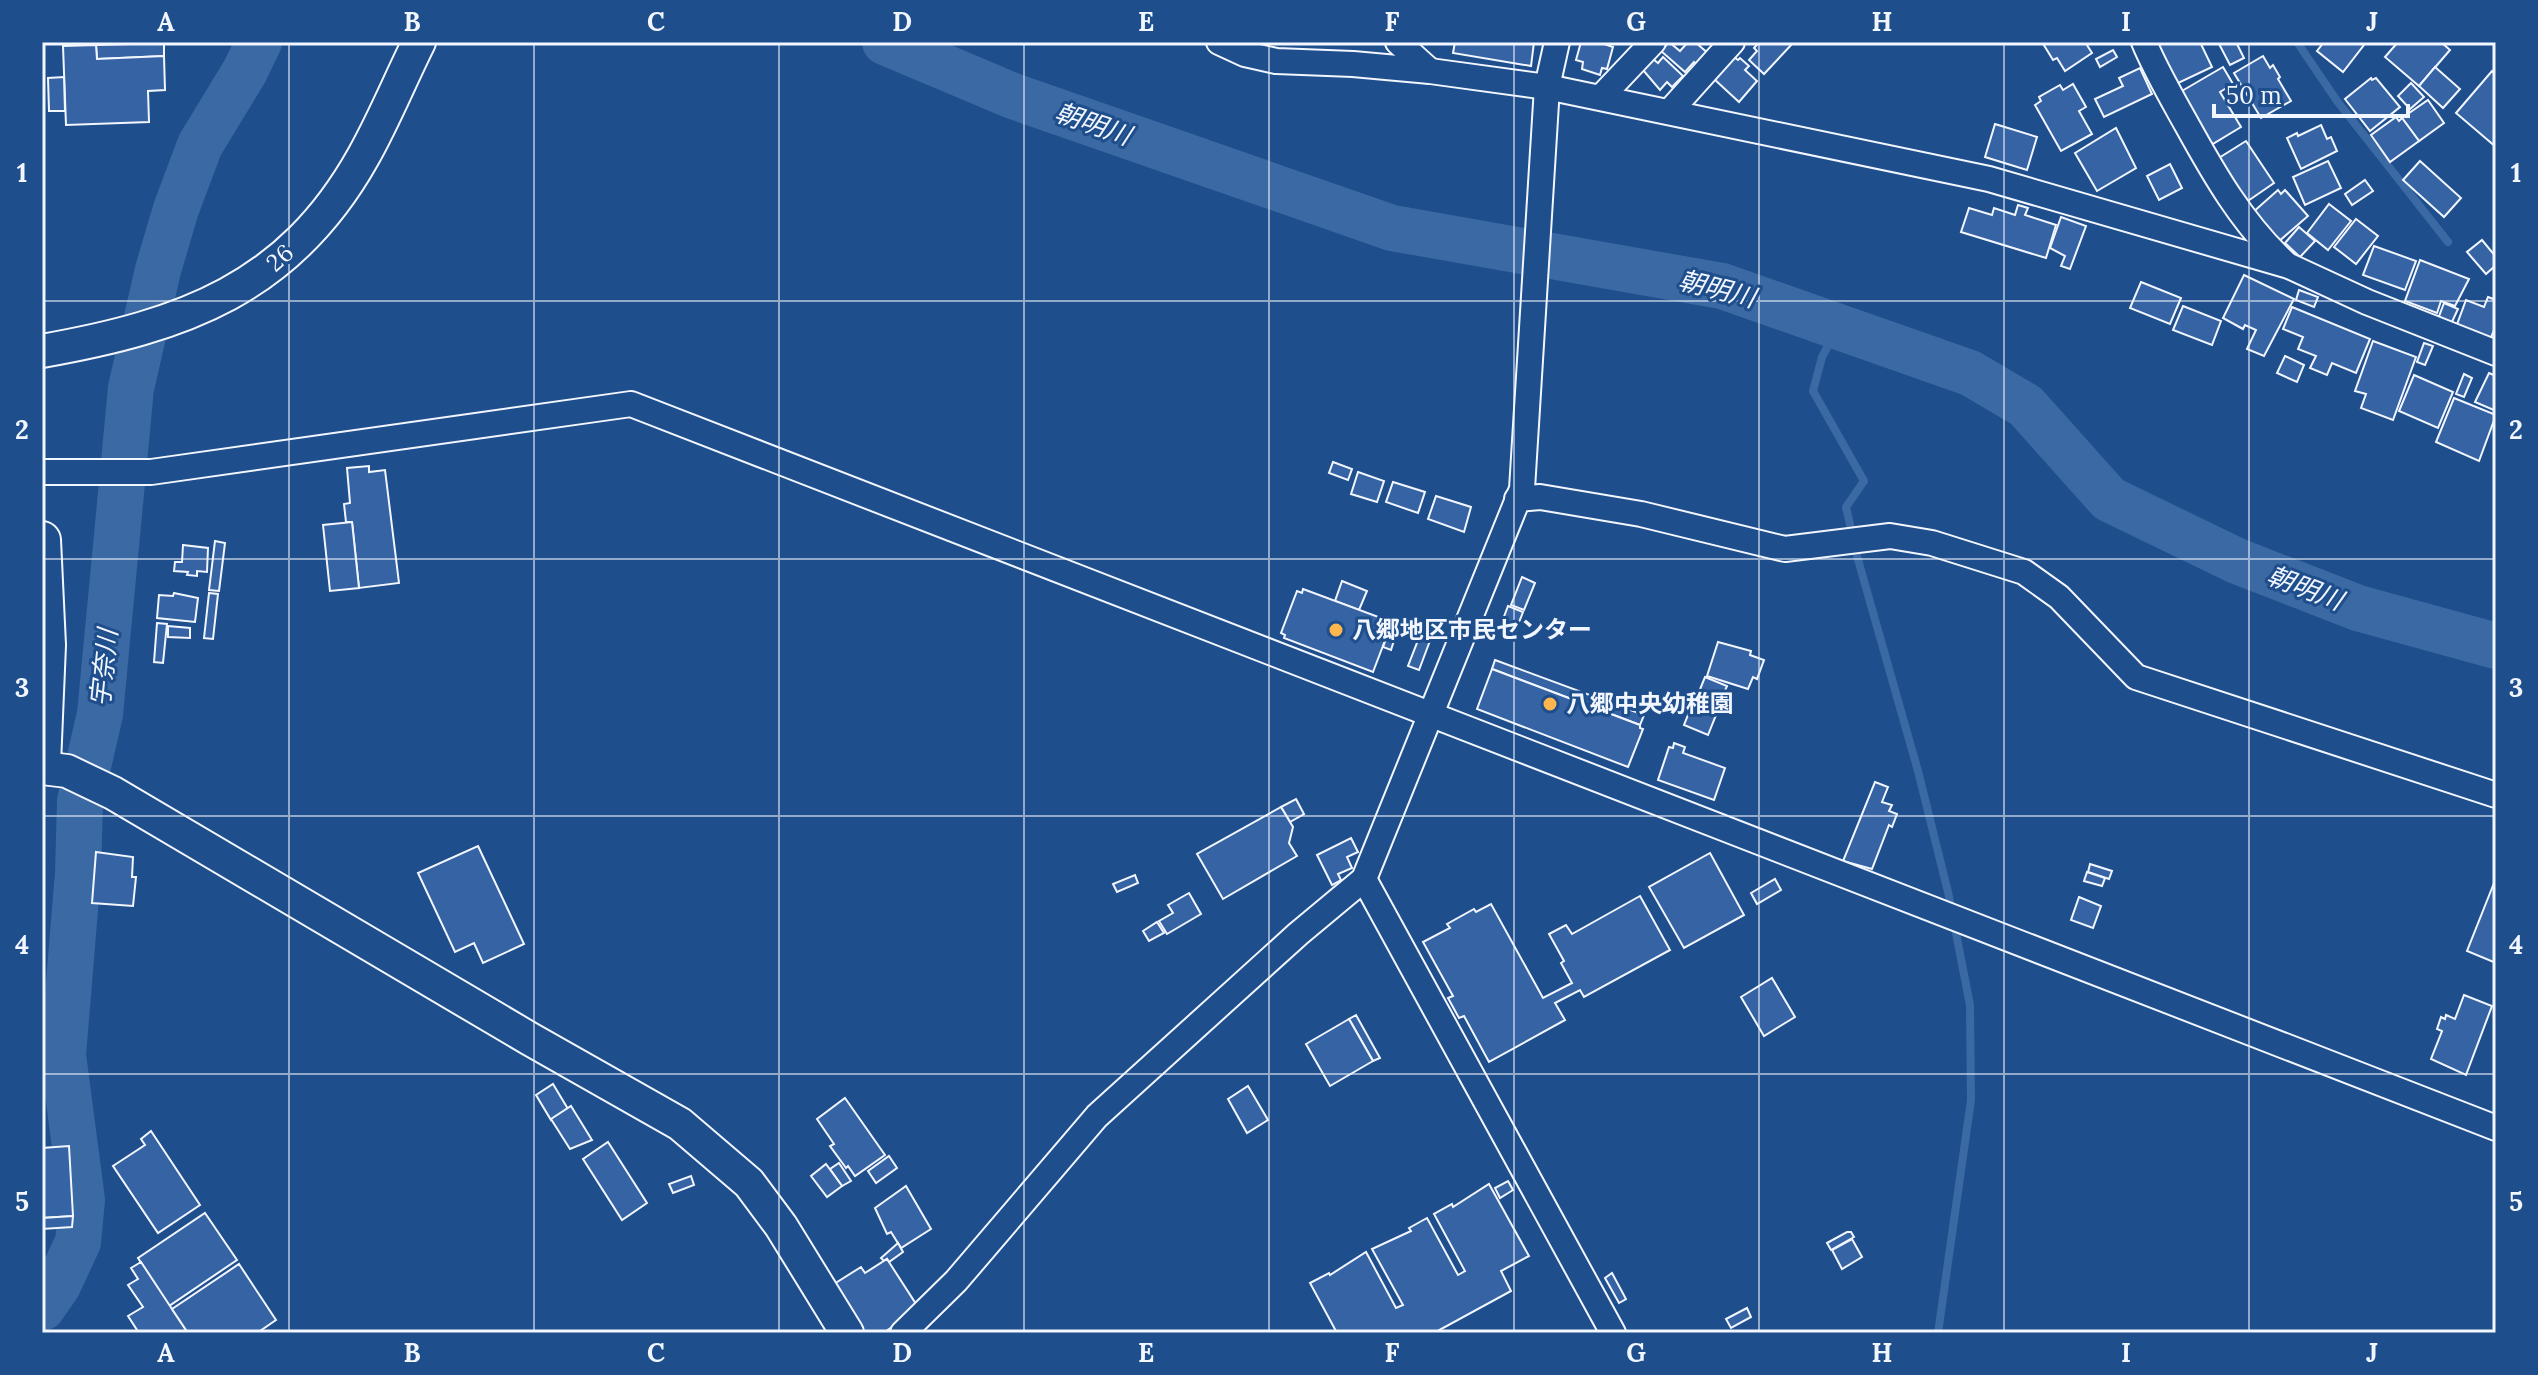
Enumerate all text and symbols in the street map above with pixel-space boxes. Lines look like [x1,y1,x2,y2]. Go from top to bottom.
text: A [157,5,175,38]
text: B [403,5,421,38]
text: C [647,5,665,38]
text: D [892,5,912,38]
text: E [1138,5,1154,38]
text: F [1385,5,1400,38]
text: G [1626,5,1646,38]
text: H [1872,5,1892,38]
text: I [2121,5,2131,38]
text: J [2366,5,2378,38]
scale bar [2214,68,2408,118]
text: 50 m [2226,80,2282,111]
water label: 朝明川 [1051,95,1138,153]
text: 1 [17,156,27,189]
text: 1 [2511,156,2521,189]
street label: 26 [259,237,300,278]
water label: 朝明川 [1675,263,1762,315]
text: 2 [15,413,29,446]
text: 2 [2509,413,2523,446]
water label: 朝明川 [2263,558,2350,618]
place label: 八郷地区市民センター [1352,614,1592,645]
marker: 八郷地区市民センター [1327,621,1345,639]
water label: 宇奈川 [83,624,124,708]
text: 3 [15,671,29,704]
text: 3 [2509,671,2523,704]
place label: 八郷中央幼稚園 [1566,688,1734,719]
marker: 八郷中央幼稚園 [1541,695,1559,713]
text: 4 [15,928,29,961]
text: 4 [2509,928,2523,961]
text: 5 [15,1185,29,1218]
text: 5 [2509,1185,2523,1218]
text: A [157,1336,175,1369]
text: B [403,1336,421,1369]
text: C [647,1336,665,1369]
text: D [892,1336,912,1369]
text: E [1138,1336,1154,1369]
text: F [1385,1336,1400,1369]
text: G [1626,1336,1646,1369]
text: H [1872,1336,1892,1369]
text: I [2121,1336,2131,1369]
text: J [2366,1336,2378,1369]

